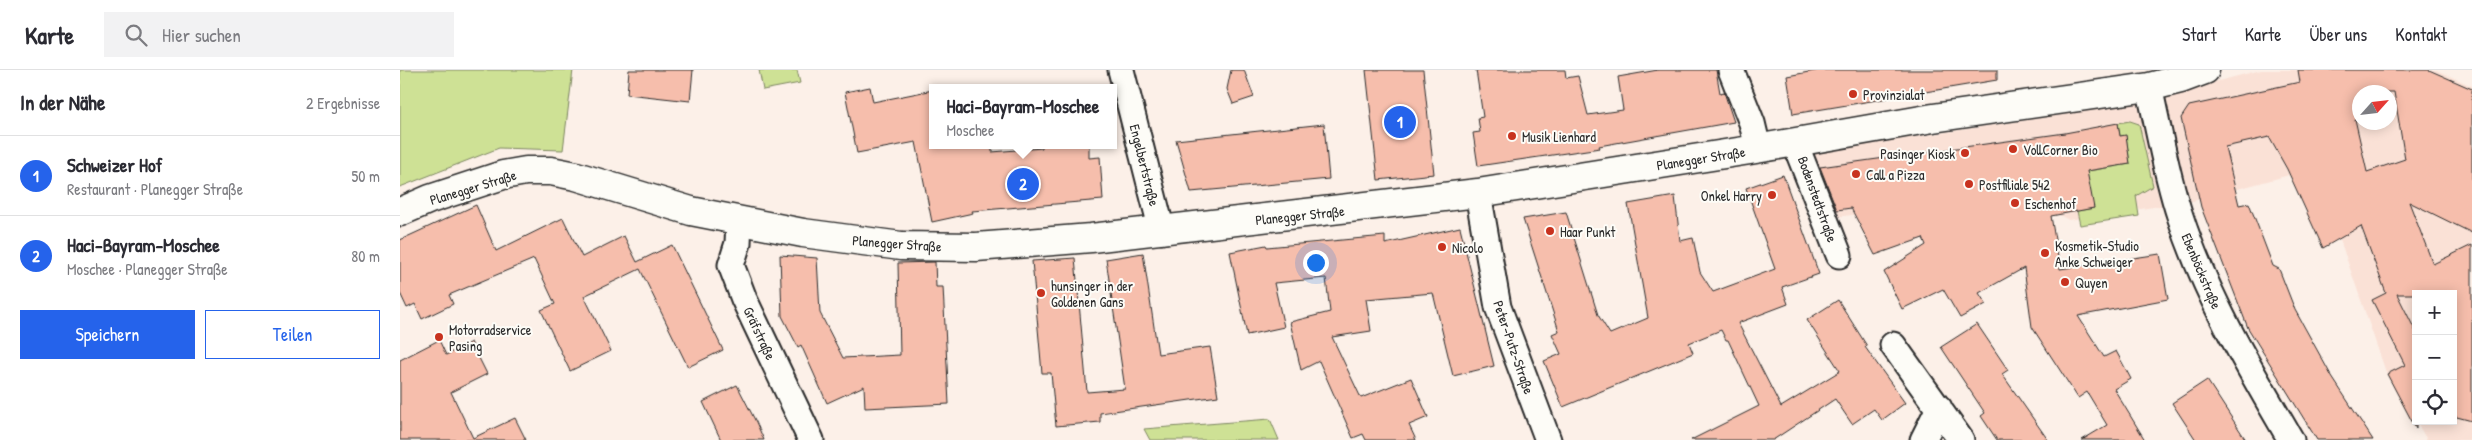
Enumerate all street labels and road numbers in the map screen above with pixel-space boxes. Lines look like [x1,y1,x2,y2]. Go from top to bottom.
street label: Engelbertstraße [1125,122,1164,209]
street label: Planegger Straße [1655,142,1747,175]
street label: Bodenstedtstraße [1793,153,1843,245]
street label: Planegger Straße [427,165,519,210]
street label: Planegger Straße [1254,201,1346,230]
street label: Planegger Straße [852,230,943,257]
street label: Ebenböckstraße [2177,230,2227,313]
street label: Peter-Putz-Straße [1488,298,1539,397]
street label: Gräfstraße [739,303,781,364]

